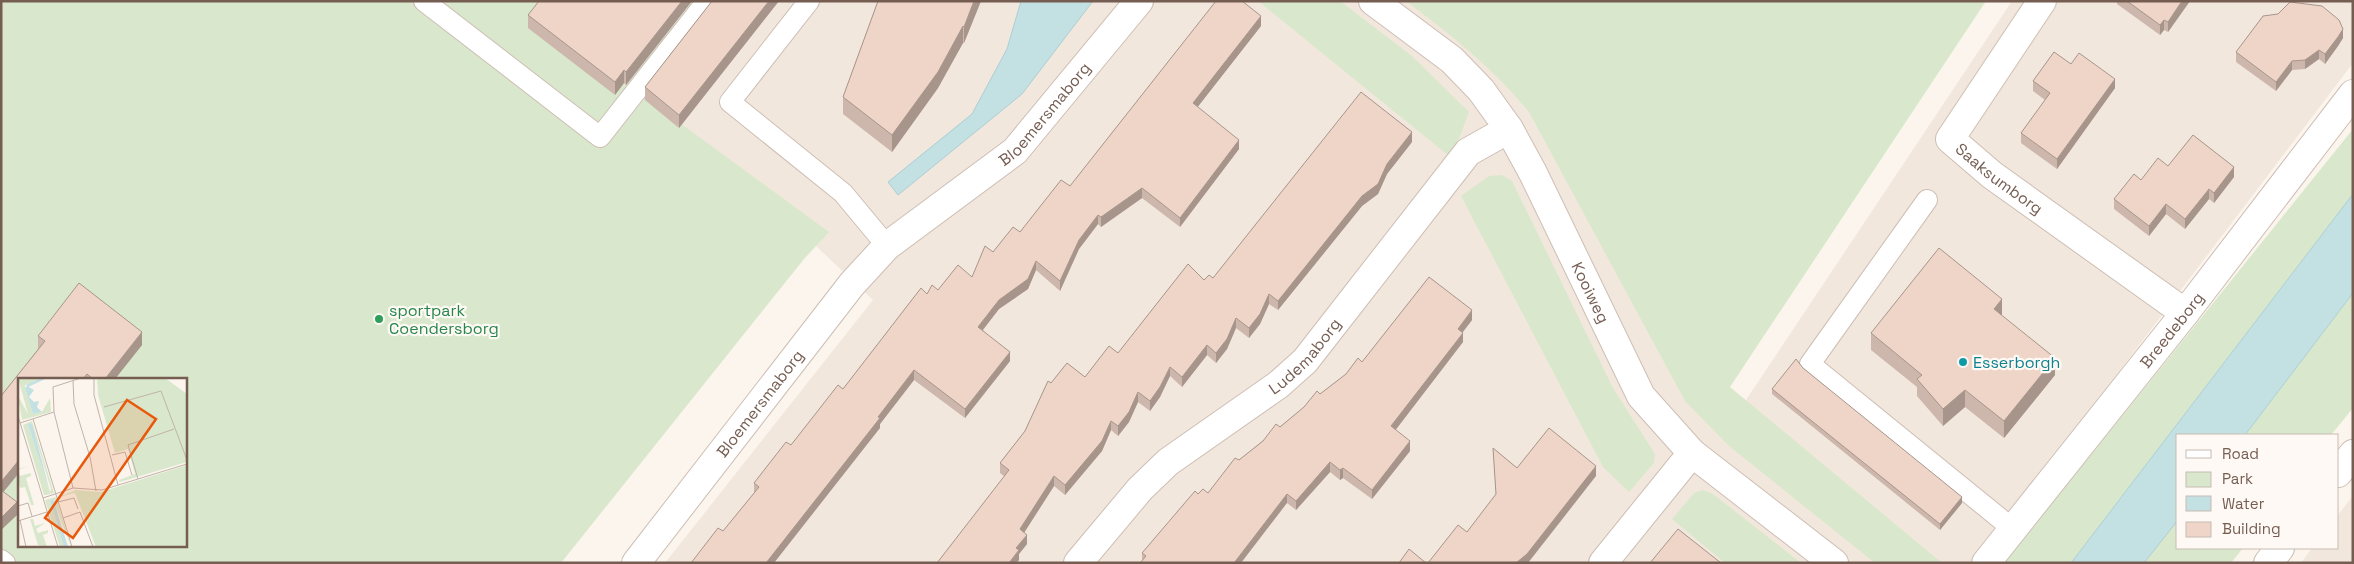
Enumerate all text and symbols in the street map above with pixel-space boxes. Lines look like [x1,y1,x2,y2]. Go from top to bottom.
street label: Bloemersmaborg [994,58,1095,170]
street label: Saaksumborg [1951,138,2047,219]
street label: Kooiweg [1567,258,1615,326]
street label: Breedeborg [2135,287,2208,372]
place label: sportpark Coendersborg [389,300,499,339]
marker: sportpark Coendersborg [373,313,385,325]
street label: Ludemaborg [1264,314,1345,399]
street label: Bloemersmaborg [711,345,808,461]
place label: Esserborgh [1973,352,2060,373]
marker: Esserborgh [1957,356,1969,368]
inset map [18,378,186,546]
legend [2176,434,2339,549]
text: Road [2222,444,2259,463]
text: Park [2222,469,2253,488]
text: Water [2222,494,2265,513]
text: Building [2222,519,2281,538]

